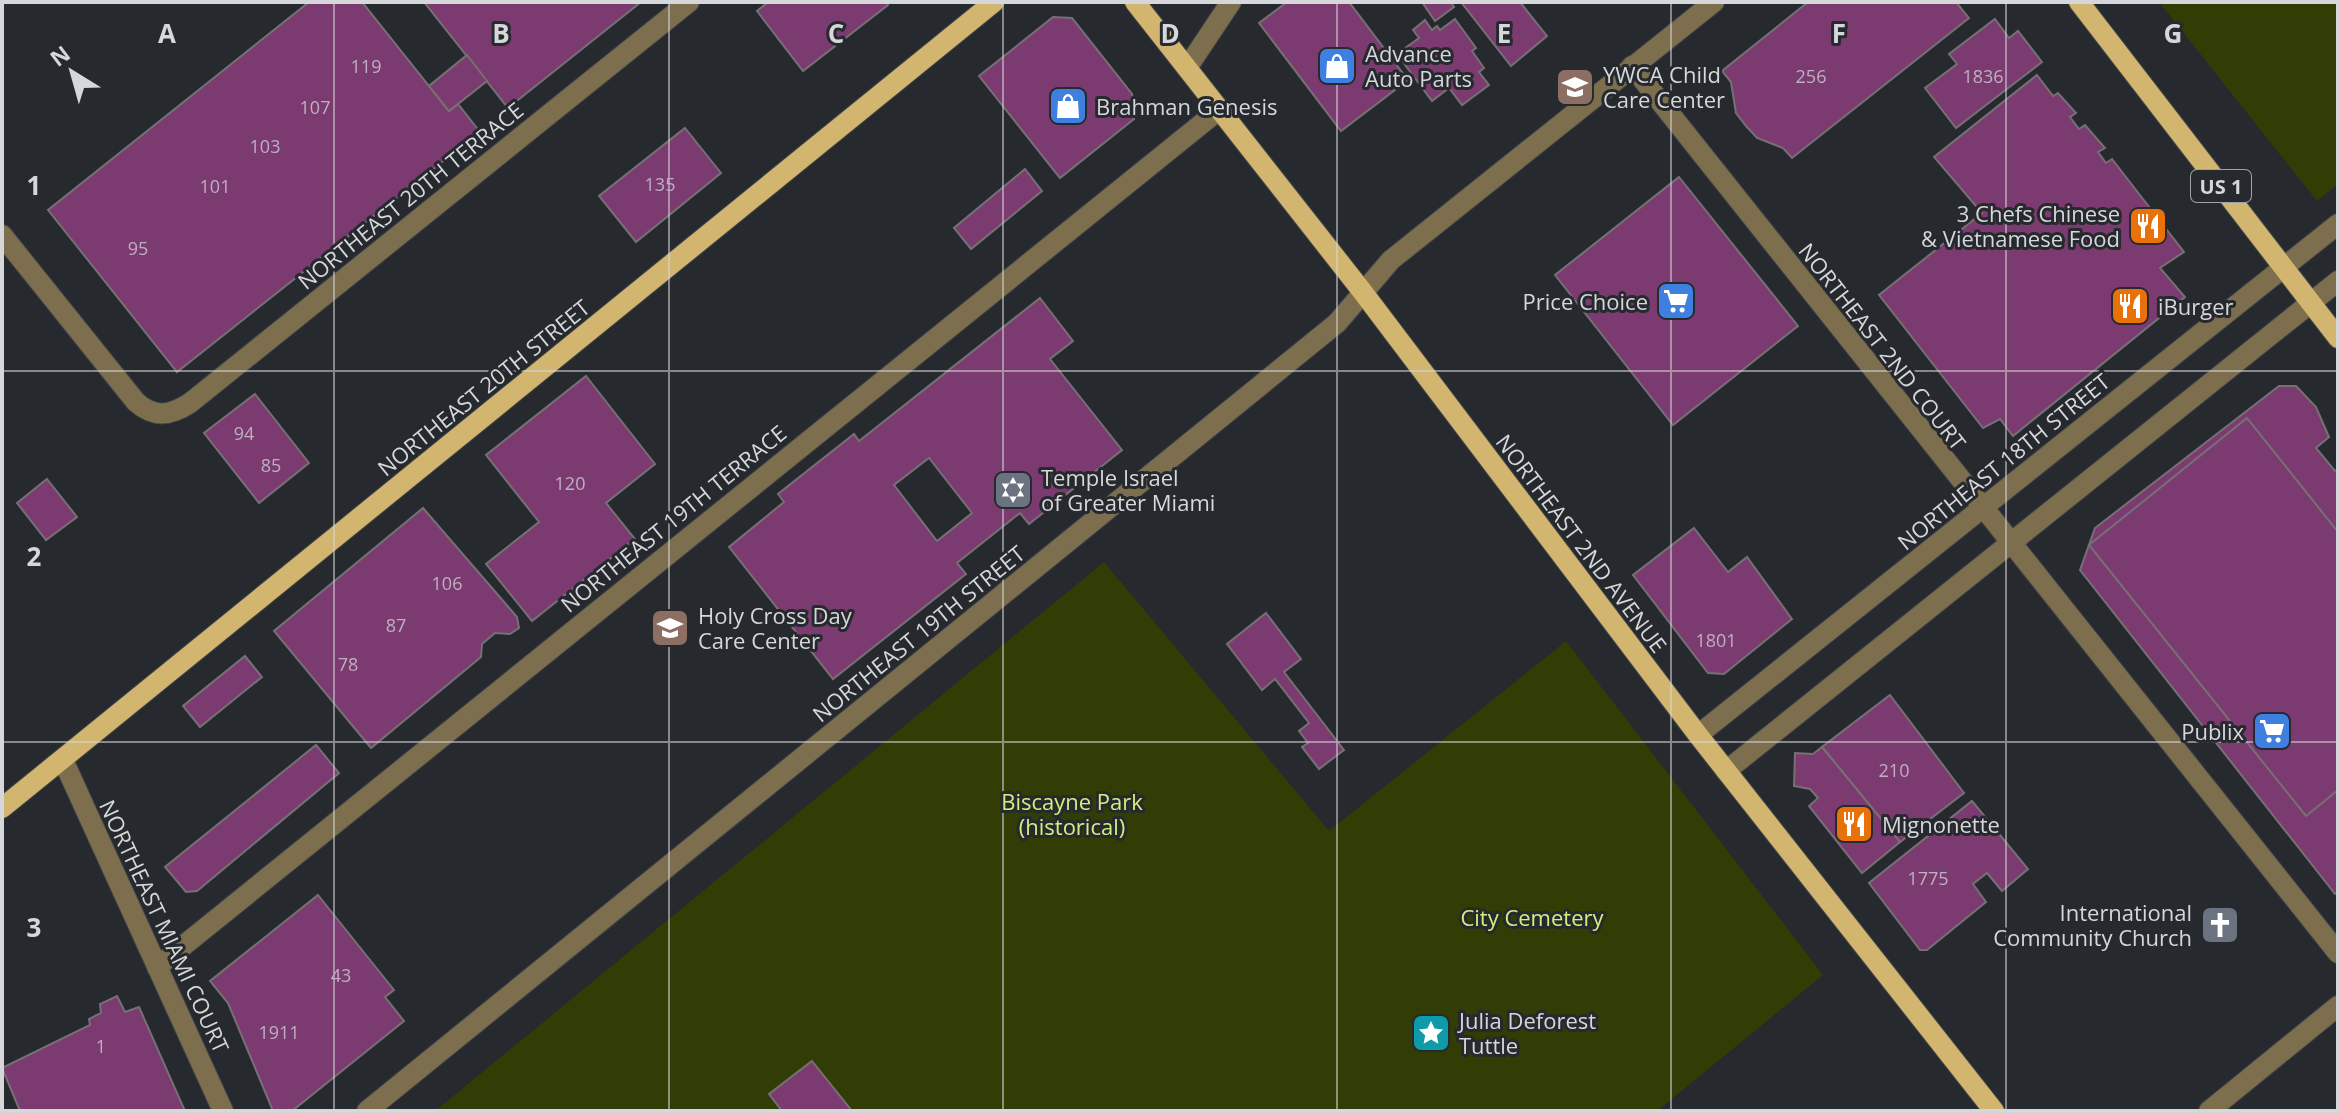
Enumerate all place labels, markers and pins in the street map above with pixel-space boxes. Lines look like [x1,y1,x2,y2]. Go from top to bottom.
place label: Advance Auto Parts [1365,38,1472,93]
shop icon: Advance Auto Parts [1316,45,1358,87]
place label: YWCA Child Care Center [1603,59,1725,114]
school or university icon: YWCA Child Care Center [1554,66,1596,108]
shop icon: Brahman Genesis [1047,85,1089,127]
place label: Brahman Genesis [1096,91,1277,121]
place label: 3 Chefs Chinese & Vietnamese Food [1921,198,2120,253]
restaurant icon: 3 Chefs Chinese & Vietnamese Food [2127,205,2169,247]
supermarket icon: Price Choice [1655,280,1697,322]
restaurant icon: iBurger [2109,285,2151,327]
place label: Price Choice [1523,286,1648,316]
place label: iBurger [2158,291,2234,321]
place label: Temple Israel of Greater Miami [1041,462,1215,517]
synagogue icon: Temple Israel of Greater Miami [992,469,1034,511]
place label: Holy Cross Day Care Center [698,600,853,655]
school or university icon: Holy Cross Day Care Center [649,607,691,649]
supermarket icon: Publix [2251,710,2293,752]
place label: Publix [2181,716,2244,746]
restaurant icon: Mignonette [1833,803,1875,845]
place label: Mignonette [1882,809,2000,839]
place label: International Community Church [1993,897,2192,952]
church icon: International Community Church [2199,904,2241,946]
place label: Julia Deforest Tuttle [1457,1005,1596,1060]
place icon: Julia Deforest Tuttle [1410,1012,1452,1054]

